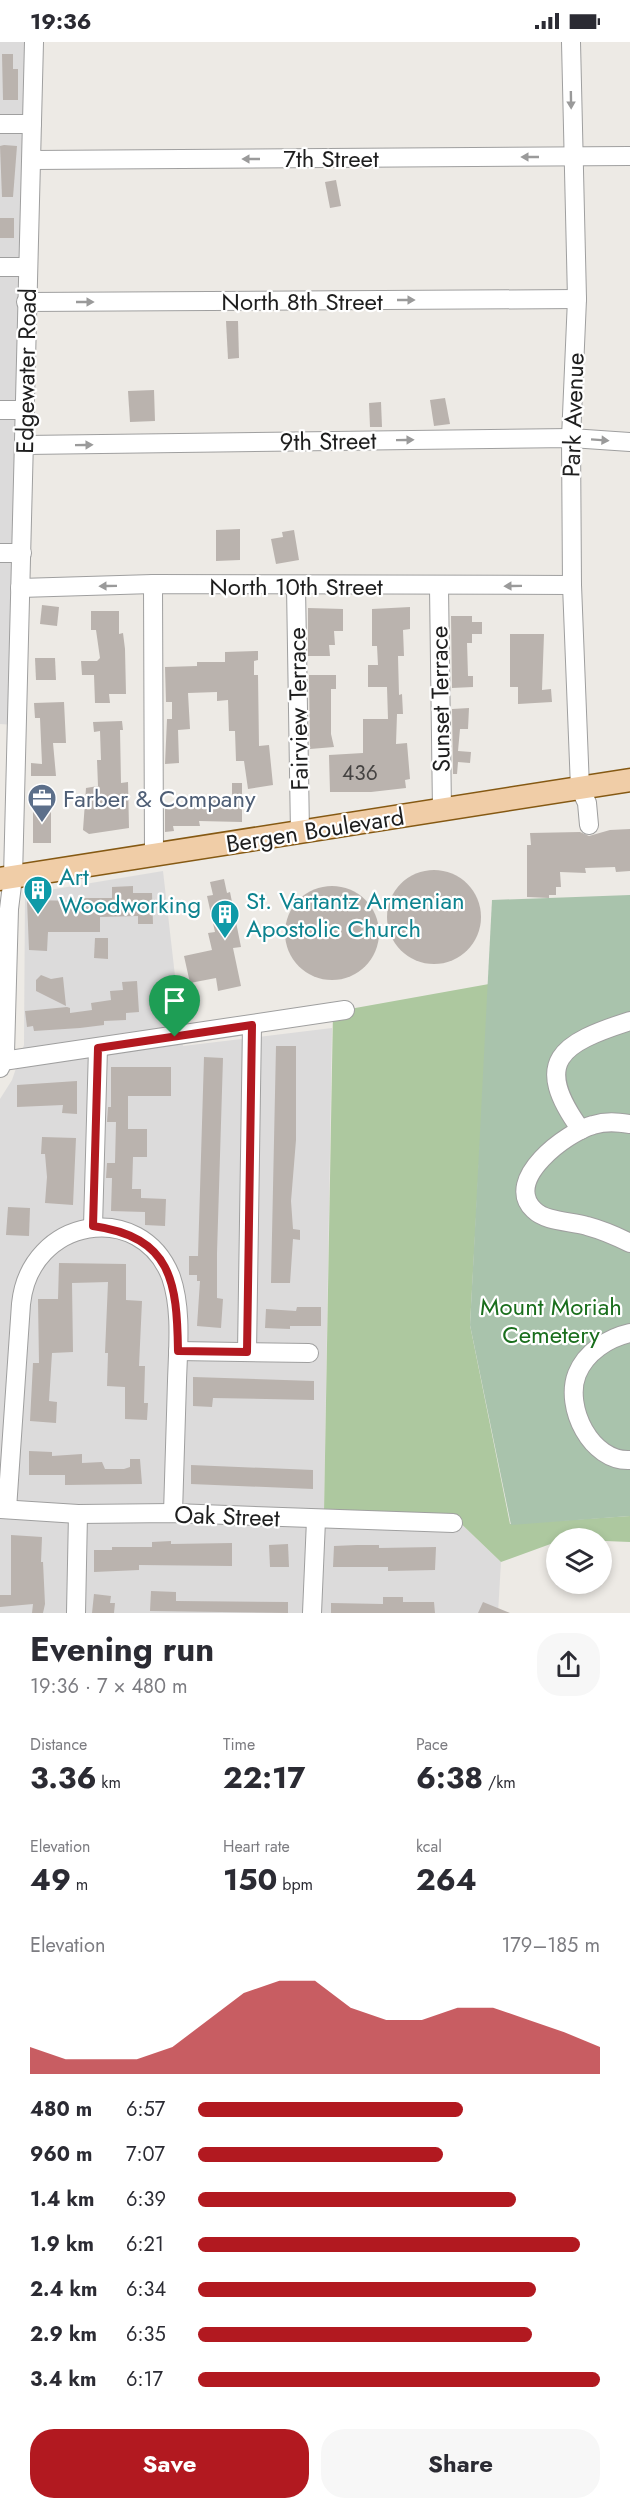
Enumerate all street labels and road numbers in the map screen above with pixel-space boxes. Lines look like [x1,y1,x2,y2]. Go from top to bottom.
street label: 7th Street [283,141,379,176]
street label: North 8th Street [221,284,383,319]
street label: Edgewater Road [7,288,45,454]
street label: Park Avenue [553,352,593,478]
street label: 9th Street [279,423,377,459]
street label: North 10th Street [209,569,383,604]
street label: Sunset Terrace [421,626,459,772]
street label: Fairview Terrace [279,627,317,791]
street label: Bergen Boulevard [223,799,407,861]
street label: Oak Street [174,1497,281,1535]

